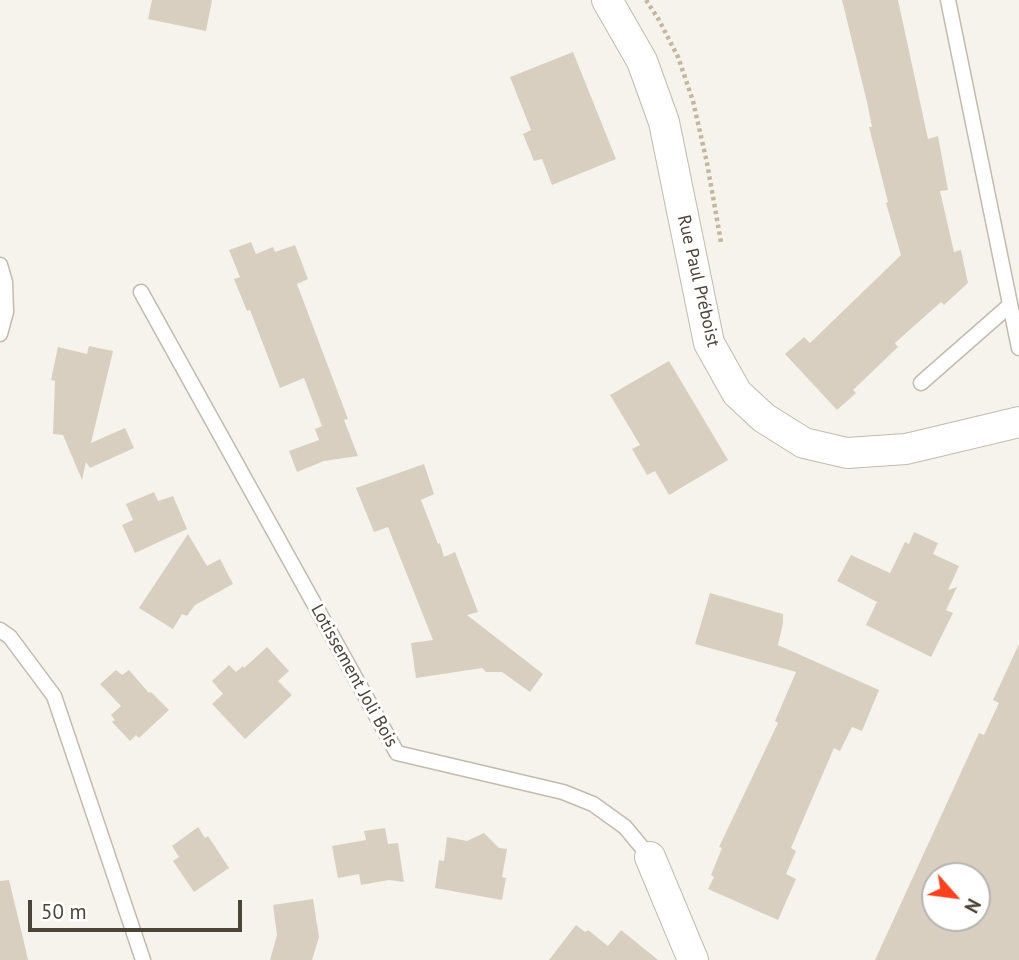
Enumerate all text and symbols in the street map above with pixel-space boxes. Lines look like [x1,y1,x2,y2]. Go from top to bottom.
street label: Rue Paul Préboist [672,213,724,349]
street label: Lotissement Joli Bois [306,601,402,751]
north arrow [921,862,991,932]
scale bar [32,886,245,930]
text: N [959,895,986,917]
text: 50 m [41,898,87,925]

